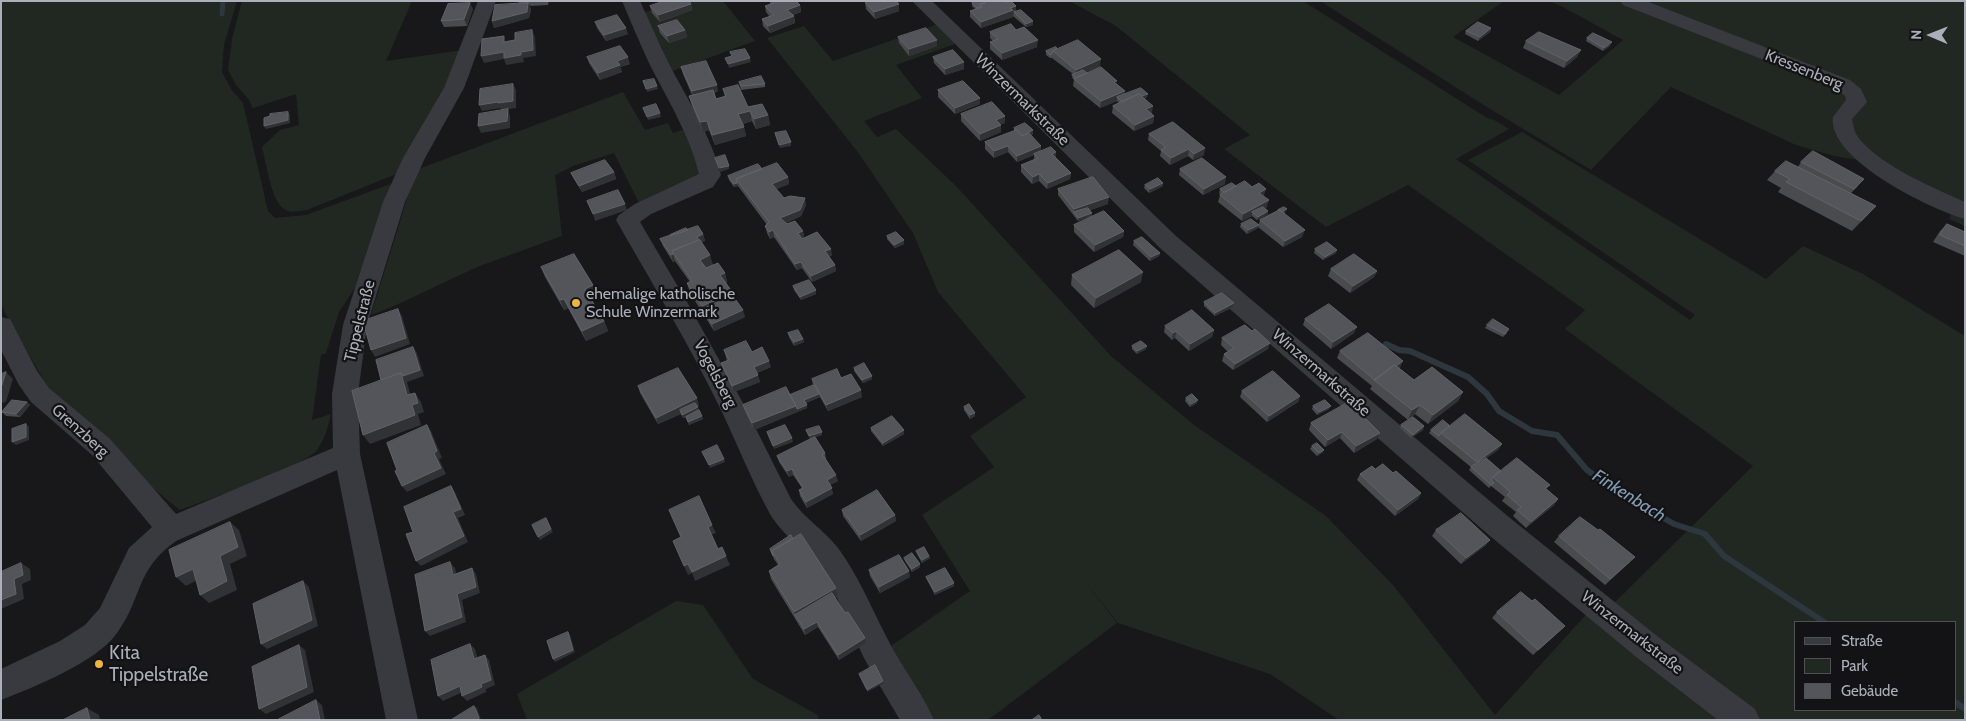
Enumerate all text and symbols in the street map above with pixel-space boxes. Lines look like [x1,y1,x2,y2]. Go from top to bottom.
north arrow [1906,10,1956,60]
text: N [1907,30,1925,40]
street label: Kressenberg [1762,46,1846,94]
street label: Winzermarkstraße [971,50,1073,150]
street label: Tippelstraße [341,278,379,364]
place label: ehemalige katholische Schule Winzermark [586,284,735,322]
marker: ehemalige katholische Schule Winzermark [570,297,582,309]
street label: Winzermarkstraße [1268,325,1374,421]
street label: Vogelsberg [689,337,741,411]
street label: Grenzberg [48,400,112,462]
water label: Finkenbach [1588,465,1670,527]
street label: Winzermarkstraße [1577,587,1687,679]
legend [1794,621,1956,711]
text: Straße [1841,632,1883,650]
place label: Kita Tippelstraße [109,642,208,686]
text: Park [1841,657,1868,675]
marker: Kita Tippelstraße [93,658,105,670]
text: Gebäude [1841,682,1898,700]

